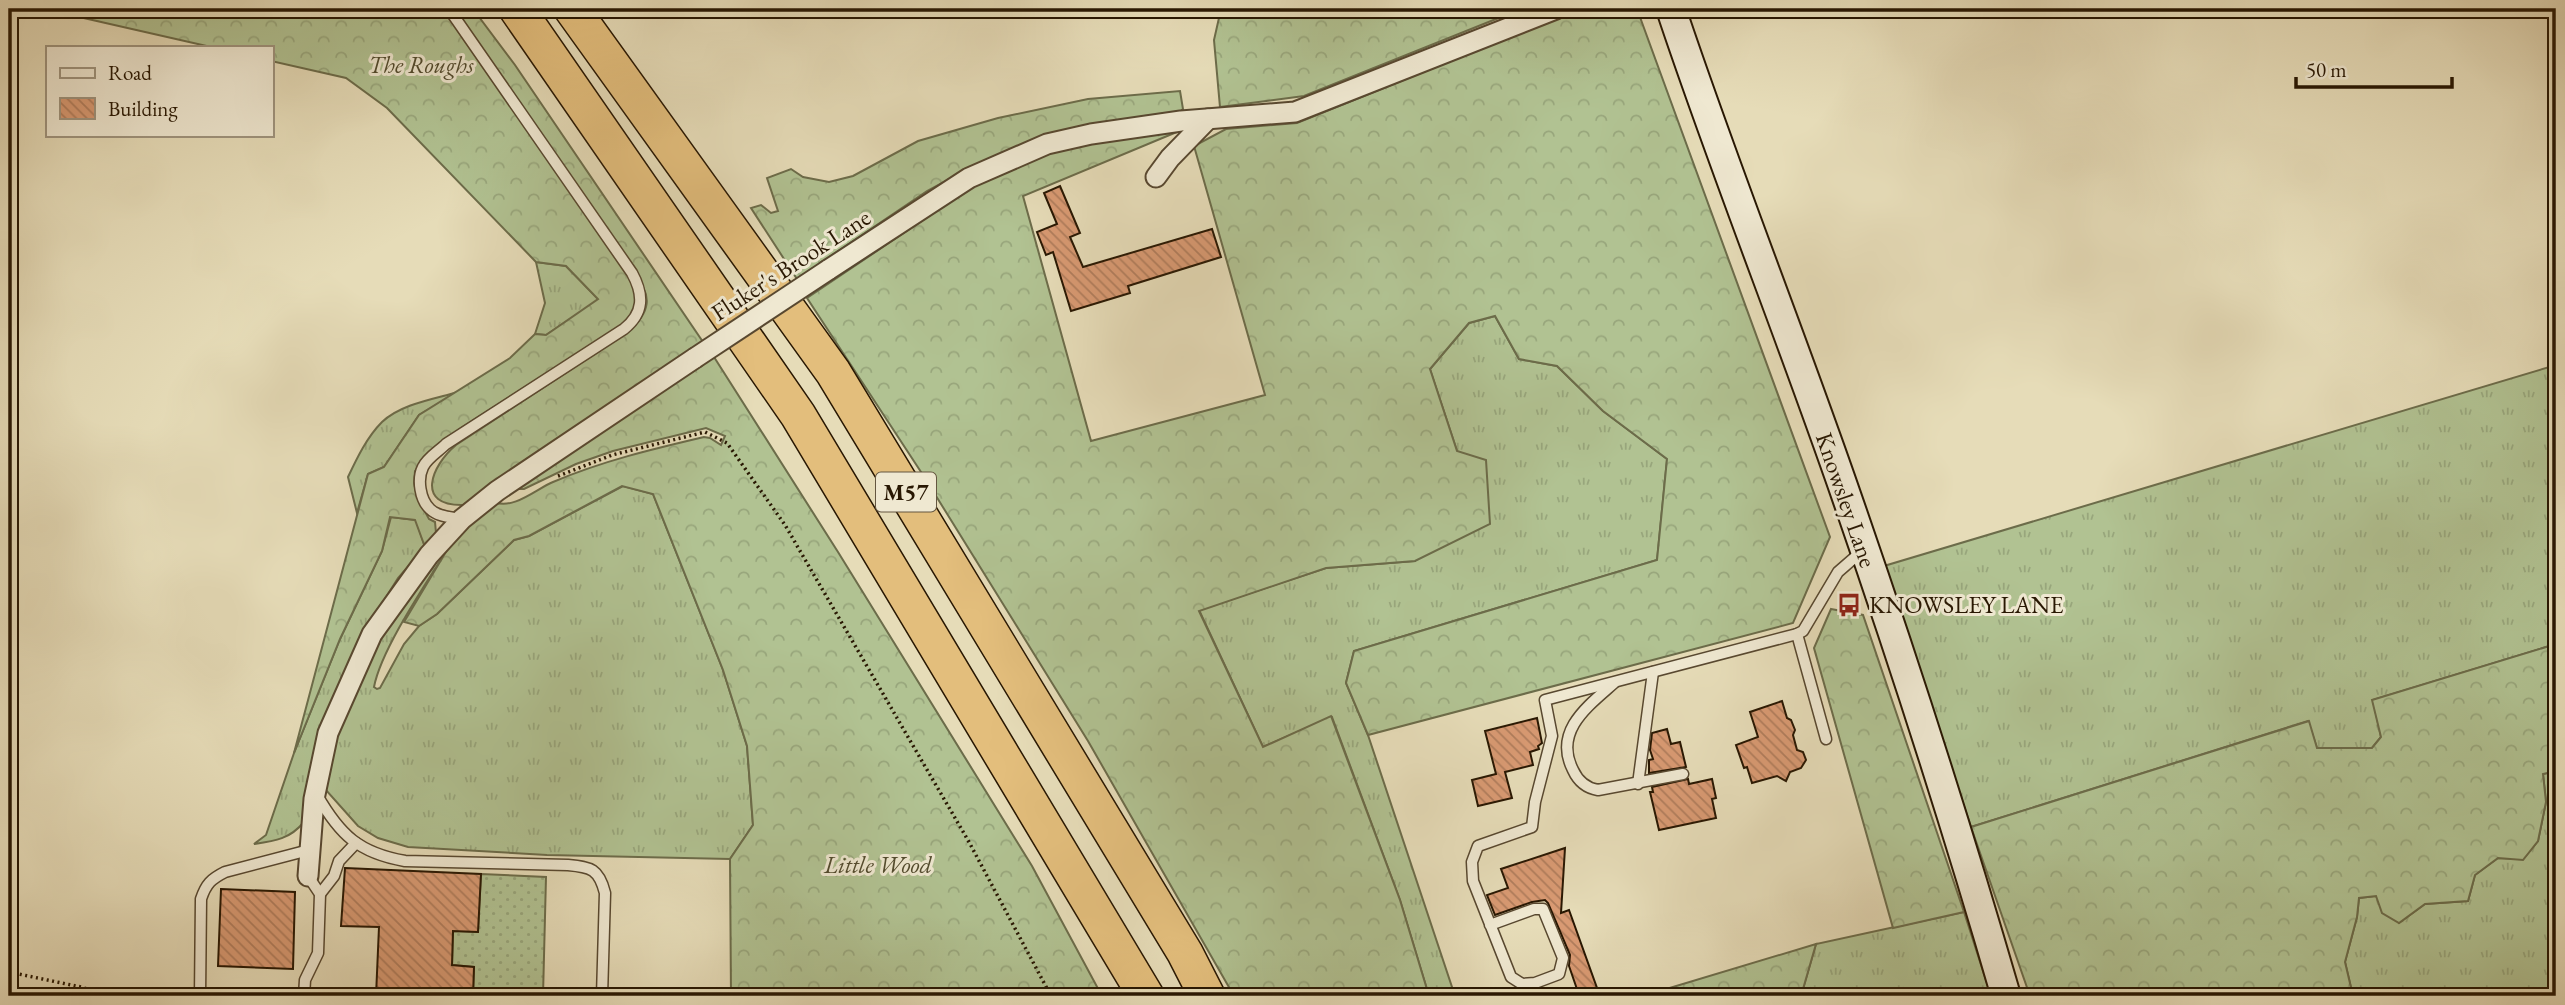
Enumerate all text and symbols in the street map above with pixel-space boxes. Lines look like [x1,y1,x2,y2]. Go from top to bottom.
legend [46,46,273,136]
scale bar [2296,46,2451,90]
park label: The Roughs [368,49,474,80]
text: 50 m [2306,56,2347,83]
text: Road [108,59,152,86]
text: Building [108,95,178,122]
street label: Fluker's Brook Lane [705,202,876,328]
street label: Knowsley Lane [1809,428,1884,571]
road number: M57 [876,472,936,512]
place label: KNOWSLEY LANE [1869,589,2064,620]
bus stop icon: KNOWSLEY LANE [1835,591,1863,619]
park label: Little Wood [823,849,933,880]

